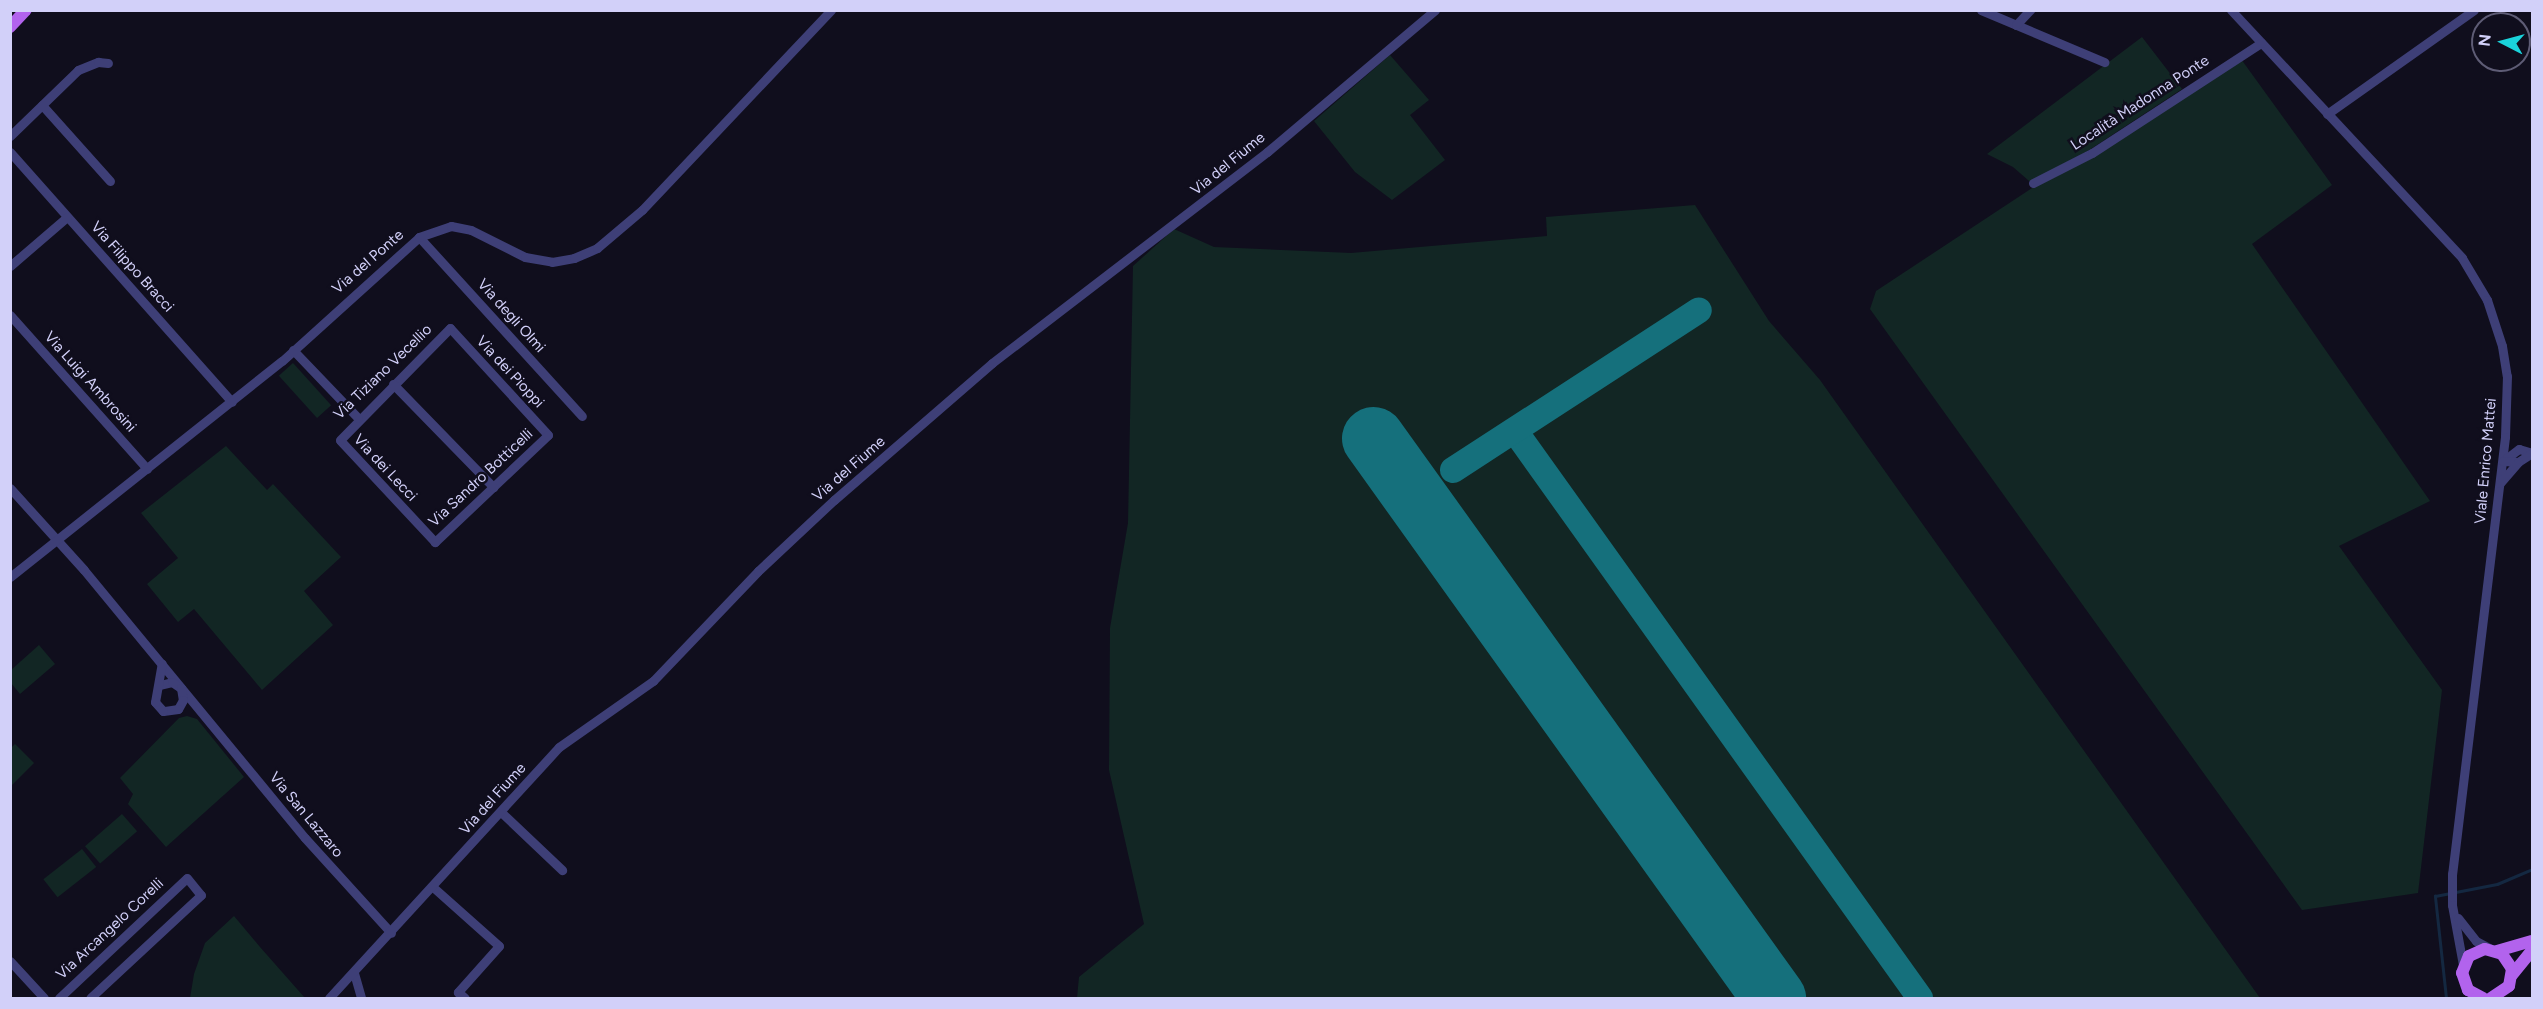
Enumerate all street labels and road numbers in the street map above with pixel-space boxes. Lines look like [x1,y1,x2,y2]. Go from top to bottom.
street label: Località Madonna Ponte [2067,52,2213,154]
street label: Via del Fiume [1187,129,1269,199]
street label: Via Filippo Bracci [87,218,177,316]
street label: Via del Ponte [329,226,407,298]
street label: Via degli Olmi [473,276,549,356]
street label: Via Tiziano Vecellio [330,321,436,423]
street label: Via Luigi Ambrosini [40,328,140,436]
street label: Via dei Pioppi [472,332,548,412]
street label: Viale Enrico Mattei [2472,397,2500,525]
street label: Via Sandro Botticelli [425,425,537,531]
street label: Via dei Lecci [349,431,421,505]
street label: Via del Fiume [809,433,889,505]
street label: Via del Fiume [456,759,530,839]
street label: Via San Lazzaro [265,769,347,861]
street label: Via Arcangelo Corelli [53,875,167,983]

